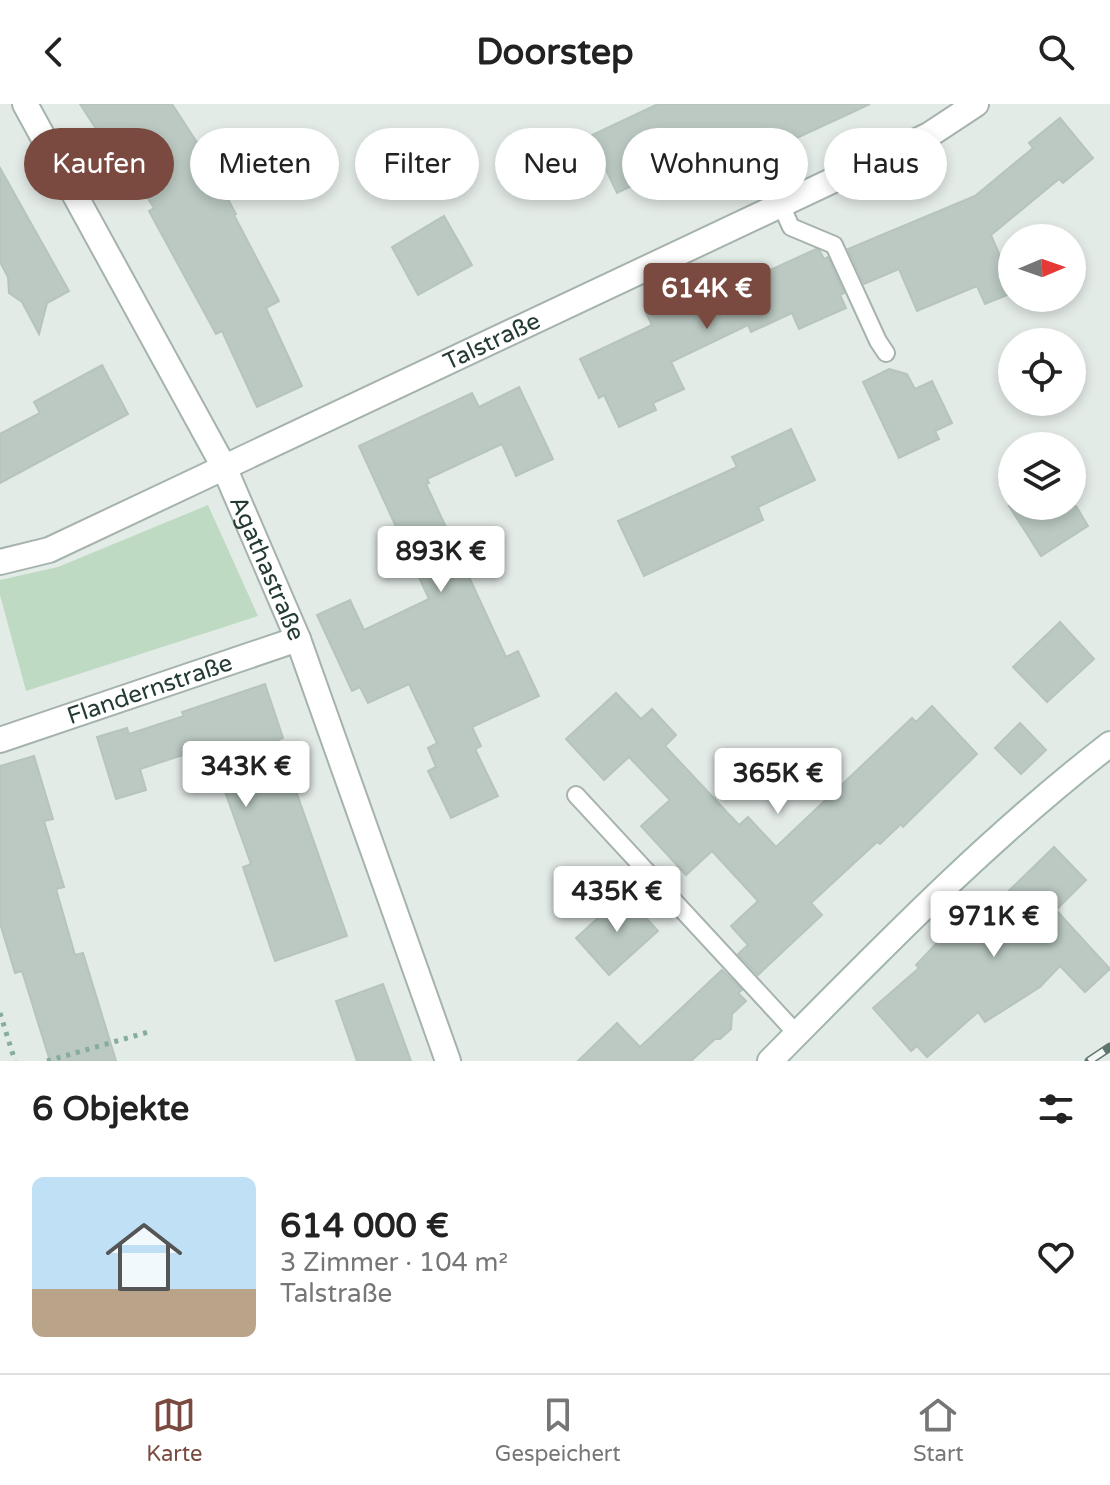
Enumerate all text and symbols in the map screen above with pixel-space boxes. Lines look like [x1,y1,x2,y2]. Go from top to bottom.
icon: back [32,30,76,74]
icon: search [1034,30,1078,74]
text: Doorstep [476,31,634,74]
chip: Kaufen [24,128,174,200]
chip: Mieten [190,128,339,200]
chip: Filter [355,128,479,200]
chip: Neu [495,128,606,200]
chip: Wohnung [622,128,808,200]
chip: Haus [824,128,947,200]
north arrow [998,224,1086,312]
map controls [998,224,1086,520]
pin: 614K € [642,263,772,331]
text: 614K € [662,273,752,304]
street label: Talstraße [439,306,545,377]
button: locate [998,328,1086,416]
button: layers [998,432,1086,520]
street label: Agathastraße [223,491,311,645]
pin: 893K € [376,526,506,594]
text: 893K € [396,536,486,567]
street label: Flandernstraße [63,648,236,731]
pin: 343K € [181,741,311,809]
pin: 365K € [713,748,843,816]
text: 343K € [201,751,291,782]
text: 365K € [733,758,823,789]
pin: 435K € [552,866,682,934]
text: 435K € [572,876,662,907]
pin: 971K € [929,891,1059,959]
text: 971K € [949,901,1039,932]
icon: filters [1034,1087,1078,1131]
text: 6 Objekte [32,1089,189,1130]
text: 614 000 € [280,1206,449,1247]
icon: home [96,1209,192,1305]
icon: heart [1034,1235,1078,1279]
text: 3 Zimmer · 104 m² [280,1247,508,1278]
text: Talstraße [280,1278,392,1309]
tab: Karte [146,1393,202,1467]
tab: Gespeichert [495,1393,621,1467]
tab: Start [913,1393,964,1467]

